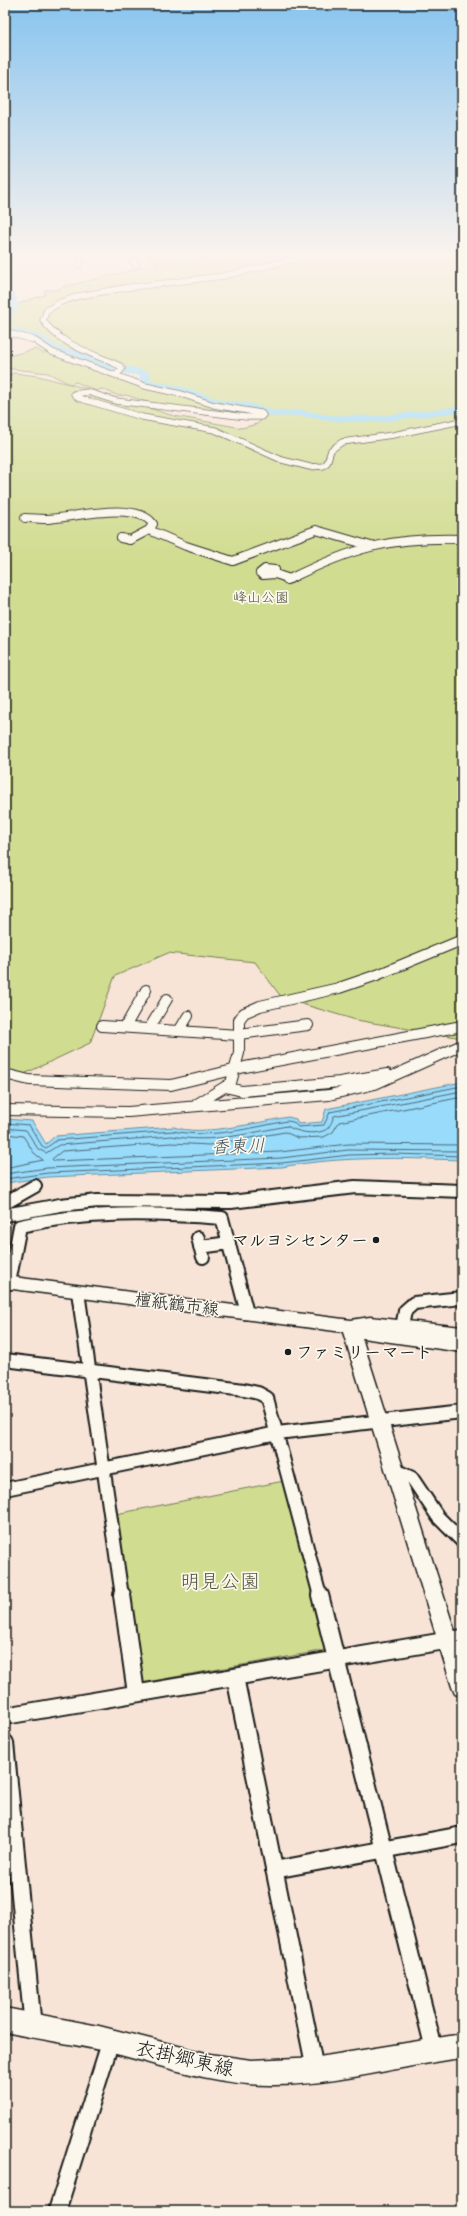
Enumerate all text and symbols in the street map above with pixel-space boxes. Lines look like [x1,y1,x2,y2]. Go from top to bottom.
park label: 峰山公園 [233,589,289,606]
water label: 香東川 [211,1134,265,1158]
place label: マルヨシセンター [232,1230,368,1250]
marker: マルヨシセンター [371,1235,381,1245]
street label: 檀紙鶴市線 [134,1289,220,1319]
place label: ファミリーマート [296,1342,433,1362]
marker: ファミリーマート [283,1347,293,1357]
park label: 明見公園 [180,1569,260,1593]
street label: 衣掛郷東線 [134,2035,236,2081]

